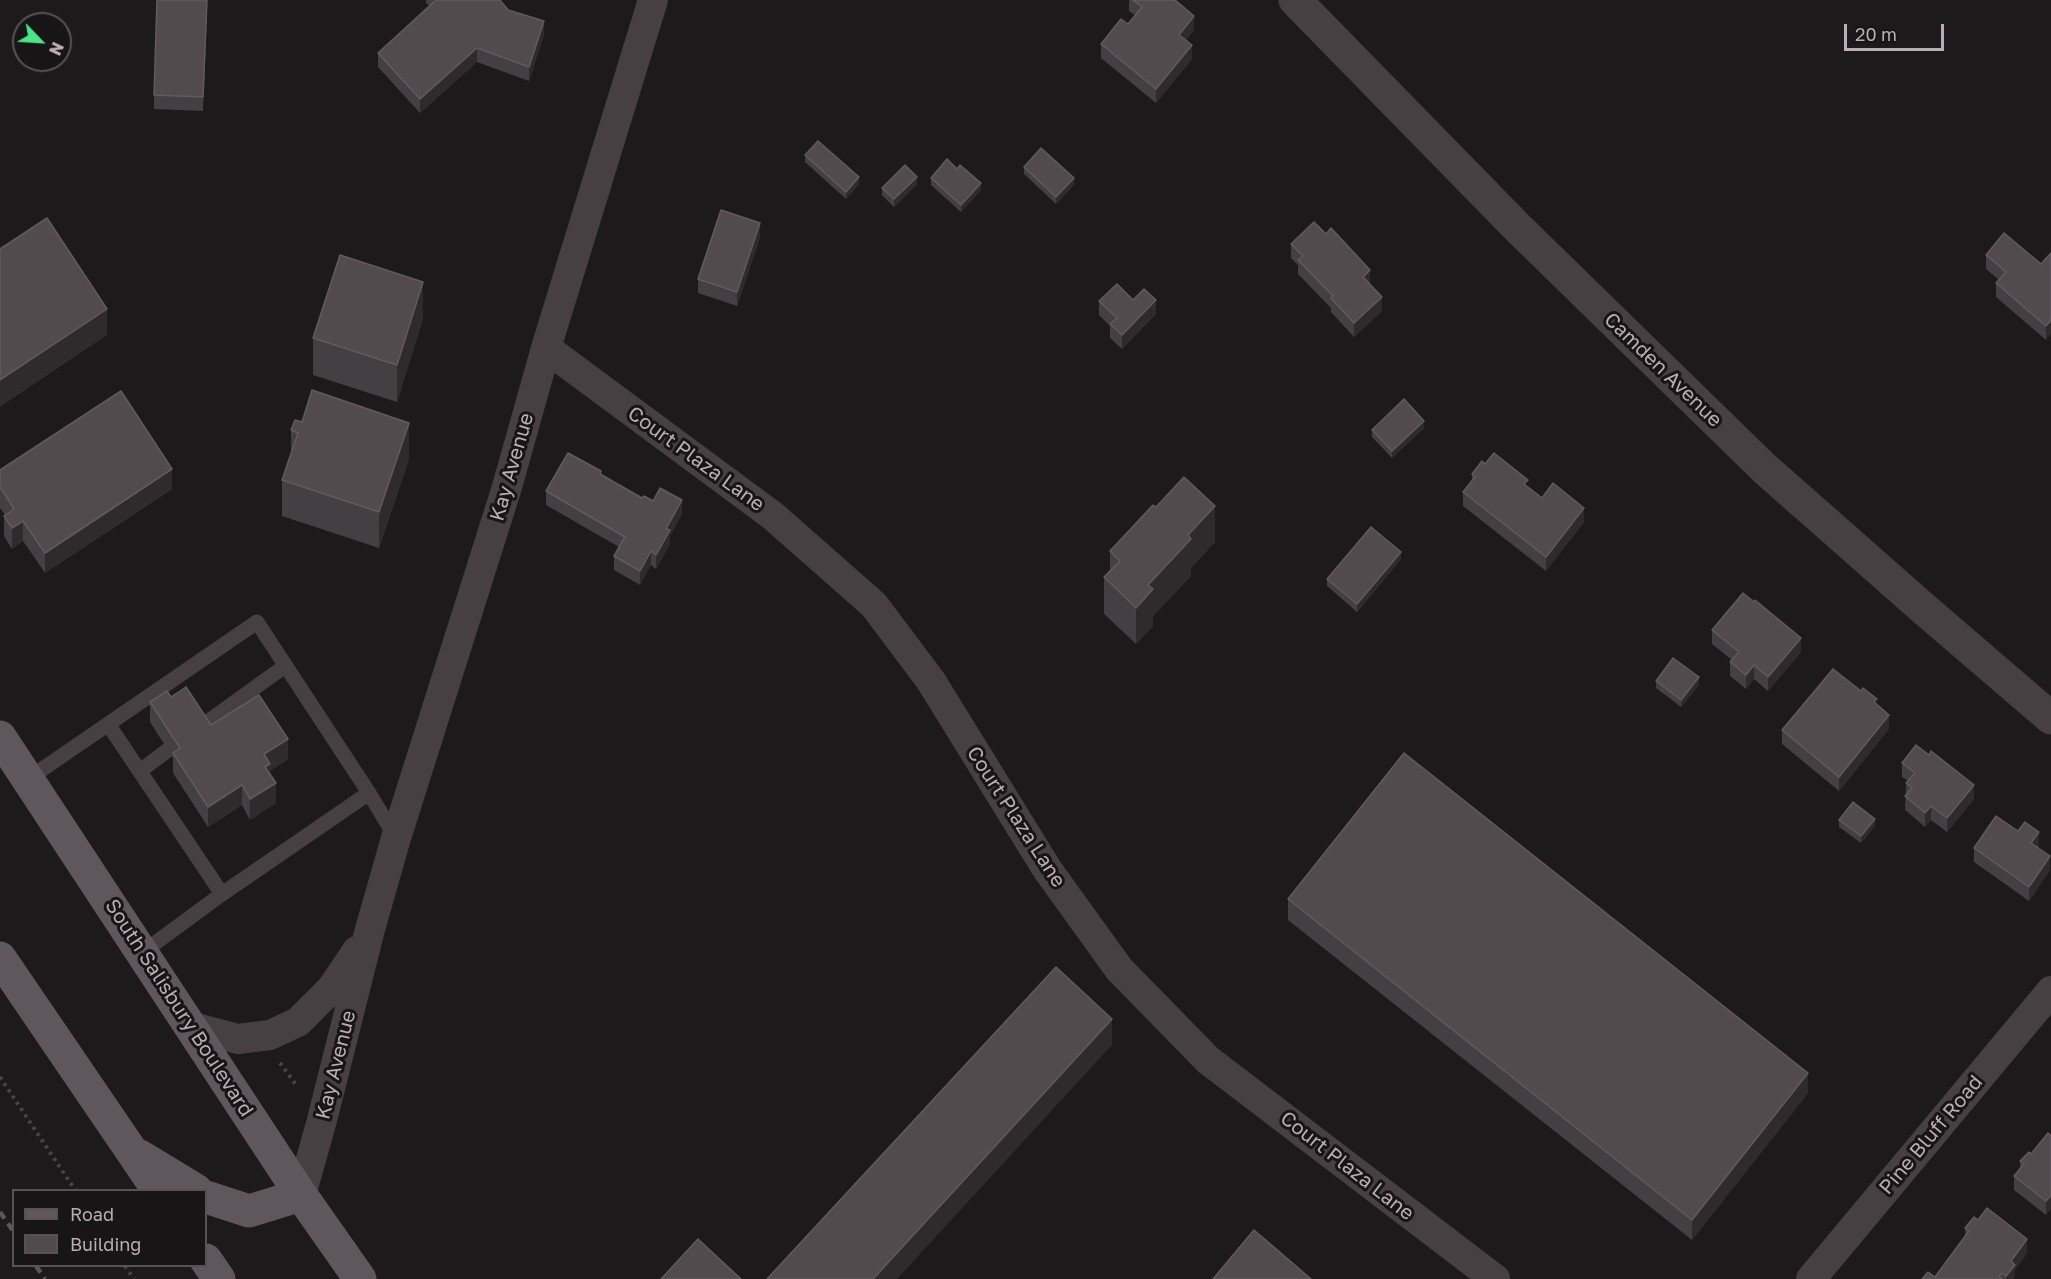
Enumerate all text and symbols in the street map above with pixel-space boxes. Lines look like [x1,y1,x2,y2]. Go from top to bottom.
north arrow [12,12,72,72]
scale bar [1847,12,1948,50]
text: 20 m [1855,23,1897,45]
text: N [45,39,68,58]
street label: Camden Avenue [1599,308,1727,432]
street label: Court Plaza Lane [623,401,769,517]
street label: Kay Avenue [485,410,539,524]
street label: Court Plaza Lane [962,742,1070,892]
street label: South Salisbury Boulevard [100,895,258,1121]
street label: Kay Avenue [311,1008,361,1122]
street label: Pine Bluff Road [1874,1071,1988,1199]
street label: Court Plaza Lane [1275,1106,1419,1226]
legend [12,1189,207,1267]
text: Road [70,1203,114,1225]
text: Building [70,1233,141,1255]

